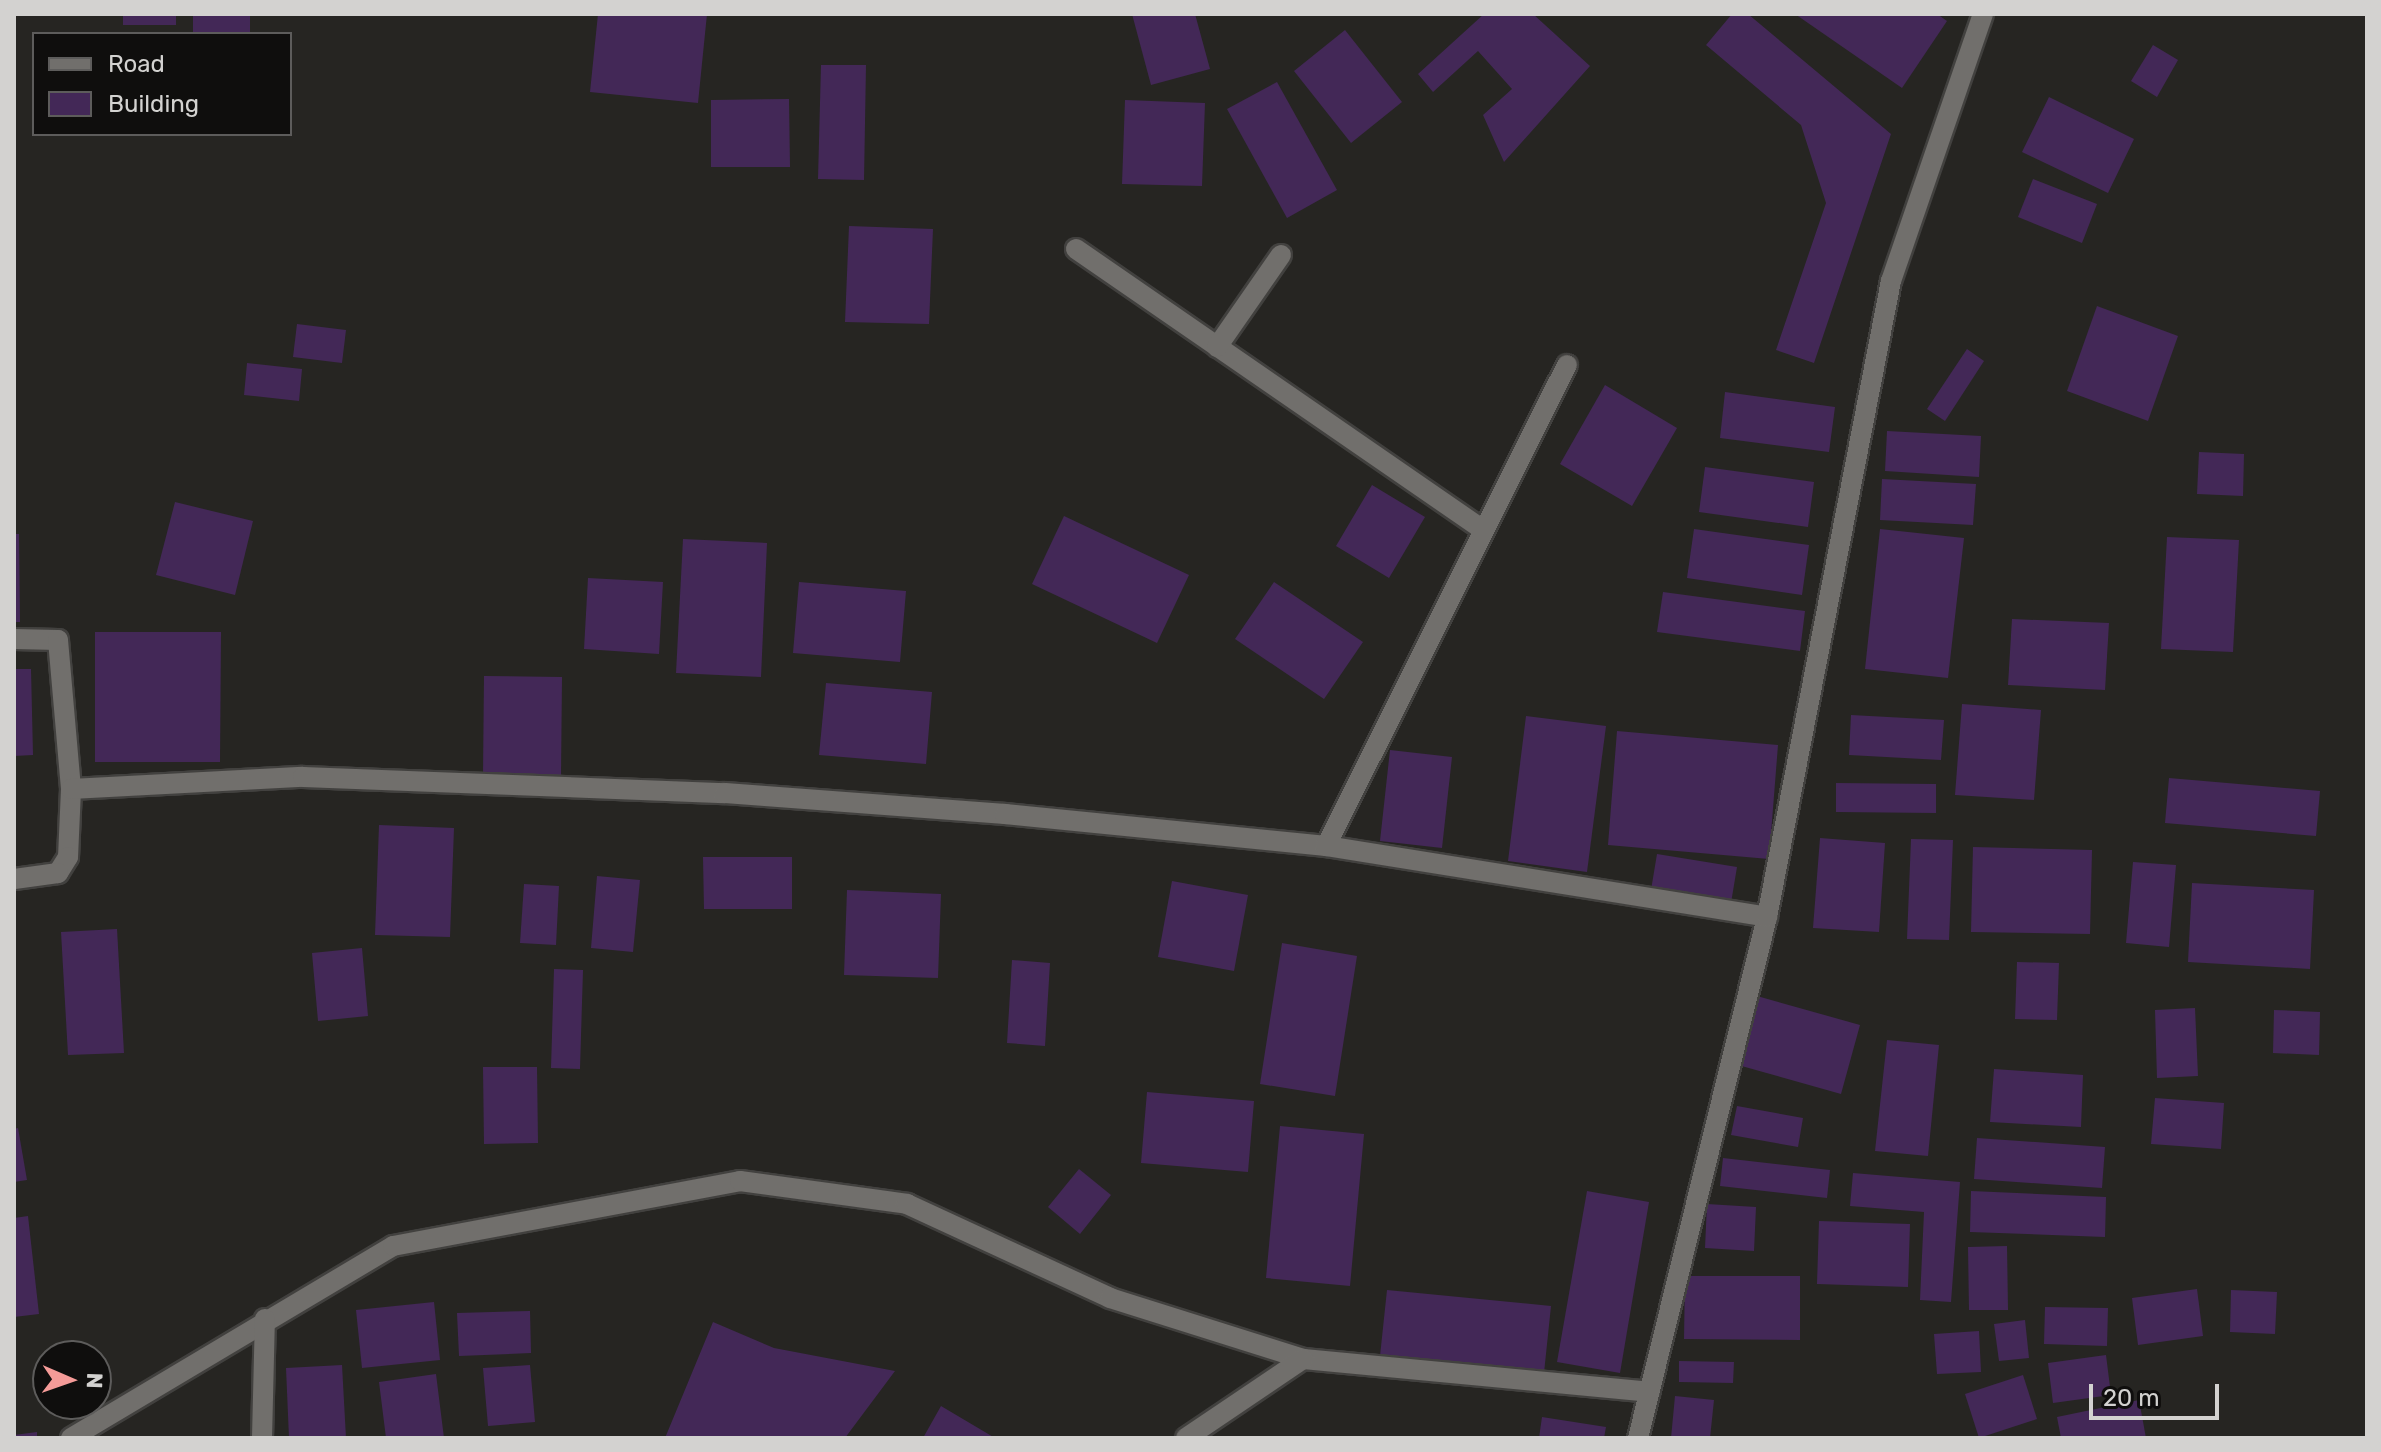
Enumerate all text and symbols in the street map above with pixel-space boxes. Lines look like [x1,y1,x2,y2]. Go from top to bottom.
legend [32,32,292,136]
text: Road [108,50,165,78]
text: Building [108,90,199,118]
north arrow [32,1340,112,1420]
scale bar [2093,1368,2223,1418]
text: N [81,1372,108,1389]
text: 20 m [2103,1384,2160,1412]

